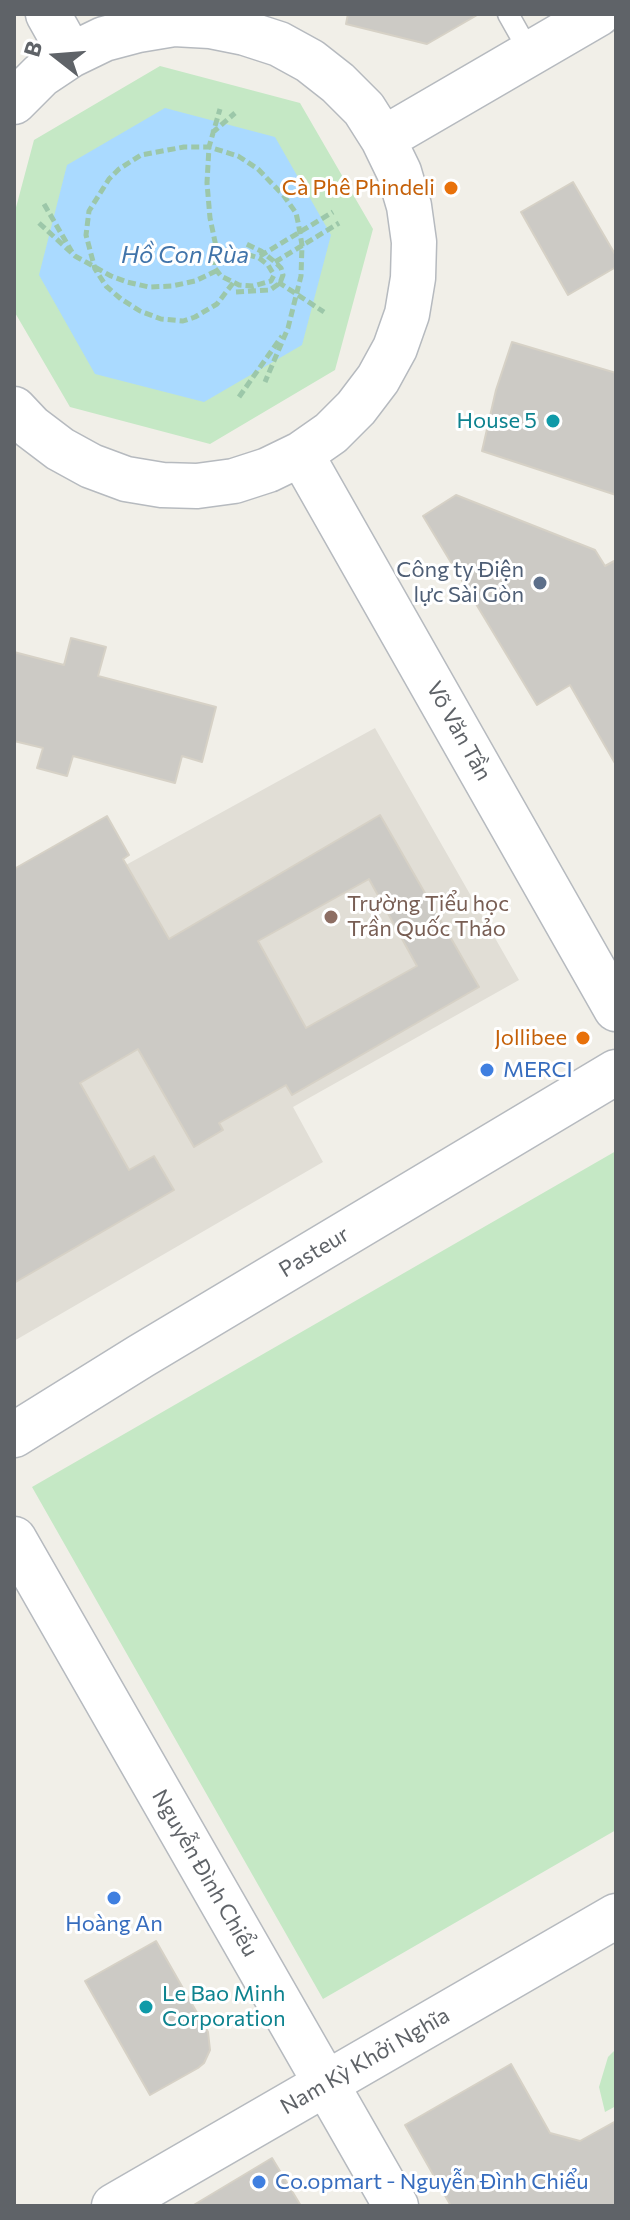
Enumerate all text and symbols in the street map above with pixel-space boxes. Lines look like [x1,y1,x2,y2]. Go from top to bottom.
north arrow [16,16,96,96]
text: B [18,38,48,60]
place label: Cà Phê Phindeli [282,175,435,201]
marker: Cà Phê Phindeli [442,179,460,197]
water label: Hồ Con Rùa [121,241,249,269]
place label: House 5 [457,408,537,434]
marker: House 5 [544,412,562,430]
place label: Công ty Điện lực Sài Gòn [396,557,524,608]
marker: Công ty Điện lực Sài Gòn [531,574,549,592]
street label: Võ Văn Tần [421,677,497,785]
place label: Trường Tiểu học Trần Quốc Thảo [347,891,509,942]
marker: Trường Tiểu học Trần Quốc Thảo [322,908,340,926]
place label: Jollibee [494,1025,567,1051]
marker: Jollibee [574,1029,592,1047]
place label: MERCI [503,1057,573,1083]
marker: MERCI [478,1061,496,1079]
street label: Pasteur [274,1221,354,1283]
street label: Nguyễn Đình Chiểu [146,1785,264,1961]
marker: Hoàng An [105,1889,123,1907]
place label: Hoàng An [65,1911,163,1937]
place label: Le Bao Minh Corporation [162,1981,286,2032]
marker: Le Bao Minh Corporation [137,1998,155,2016]
street label: Nam Kỳ Khởi Nghĩa [276,2002,454,2120]
place label: Co.opmart - Nguyễn Đình Chiểu [275,2169,588,2195]
marker: Co.opmart - Nguyễn Đình Chiểu [250,2173,268,2191]

